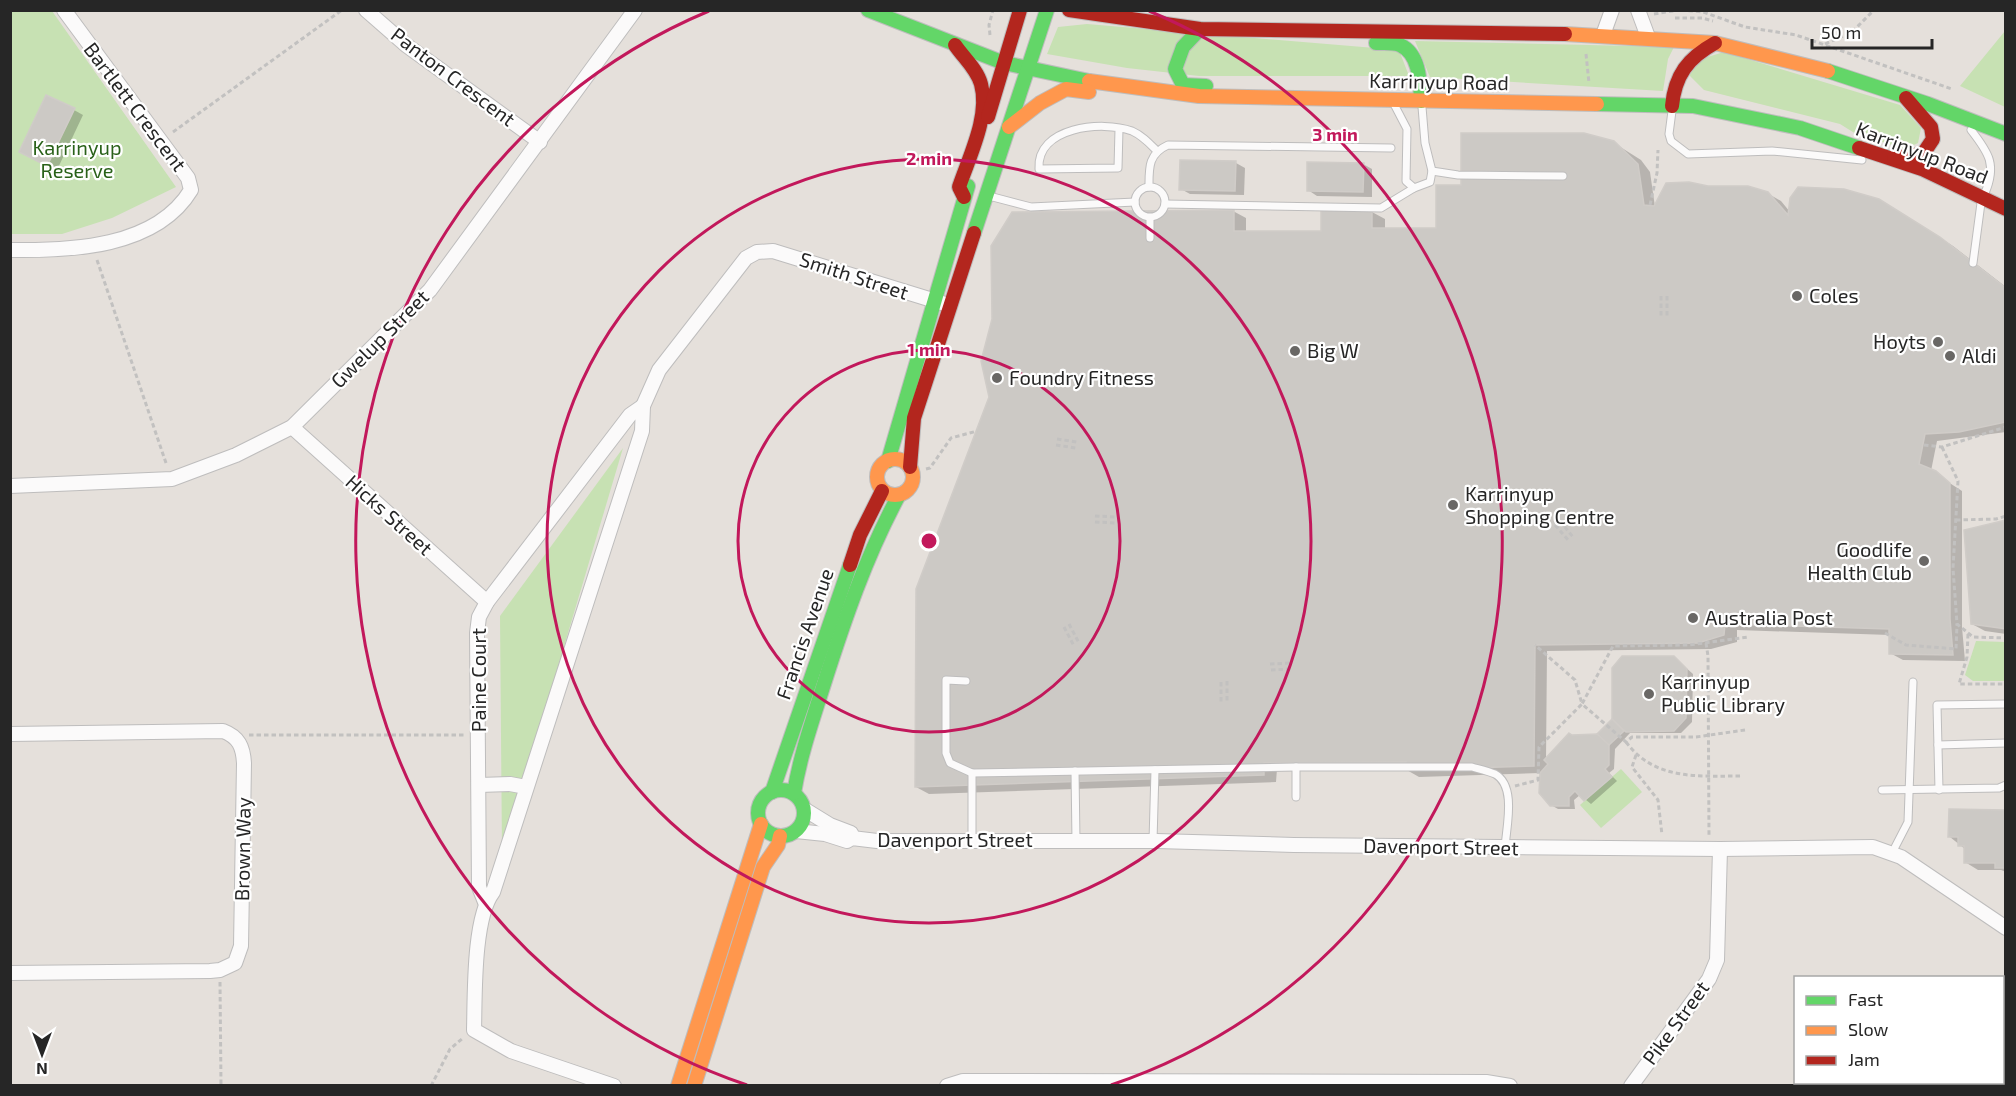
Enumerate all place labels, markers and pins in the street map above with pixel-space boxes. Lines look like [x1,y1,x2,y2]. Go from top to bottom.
place label: Coles [1809,283,1859,307]
marker: Coles [1790,289,1804,303]
place label: Hoyts [1873,329,1926,353]
marker: Hoyts [1931,335,1945,349]
place label: Big W [1307,338,1359,362]
place label: Aldi [1962,343,1997,367]
marker: Big W [1288,344,1302,358]
marker: Aldi [1943,349,1957,363]
place label: Foundry Fitness [1009,365,1154,389]
marker: Foundry Fitness [990,371,1004,385]
place label: Karrinyup Shopping Centre [1465,481,1614,528]
marker: Karrinyup Shopping Centre [1446,498,1460,512]
centre of rings [919,531,939,551]
place label: Goodlife Health Club [1807,537,1912,584]
marker: Goodlife Health Club [1917,554,1931,568]
place label: Australia Post [1705,605,1833,629]
marker: Australia Post [1686,611,1700,625]
place label: Karrinyup Public Library [1661,669,1785,716]
marker: Karrinyup Public Library [1642,687,1656,701]

